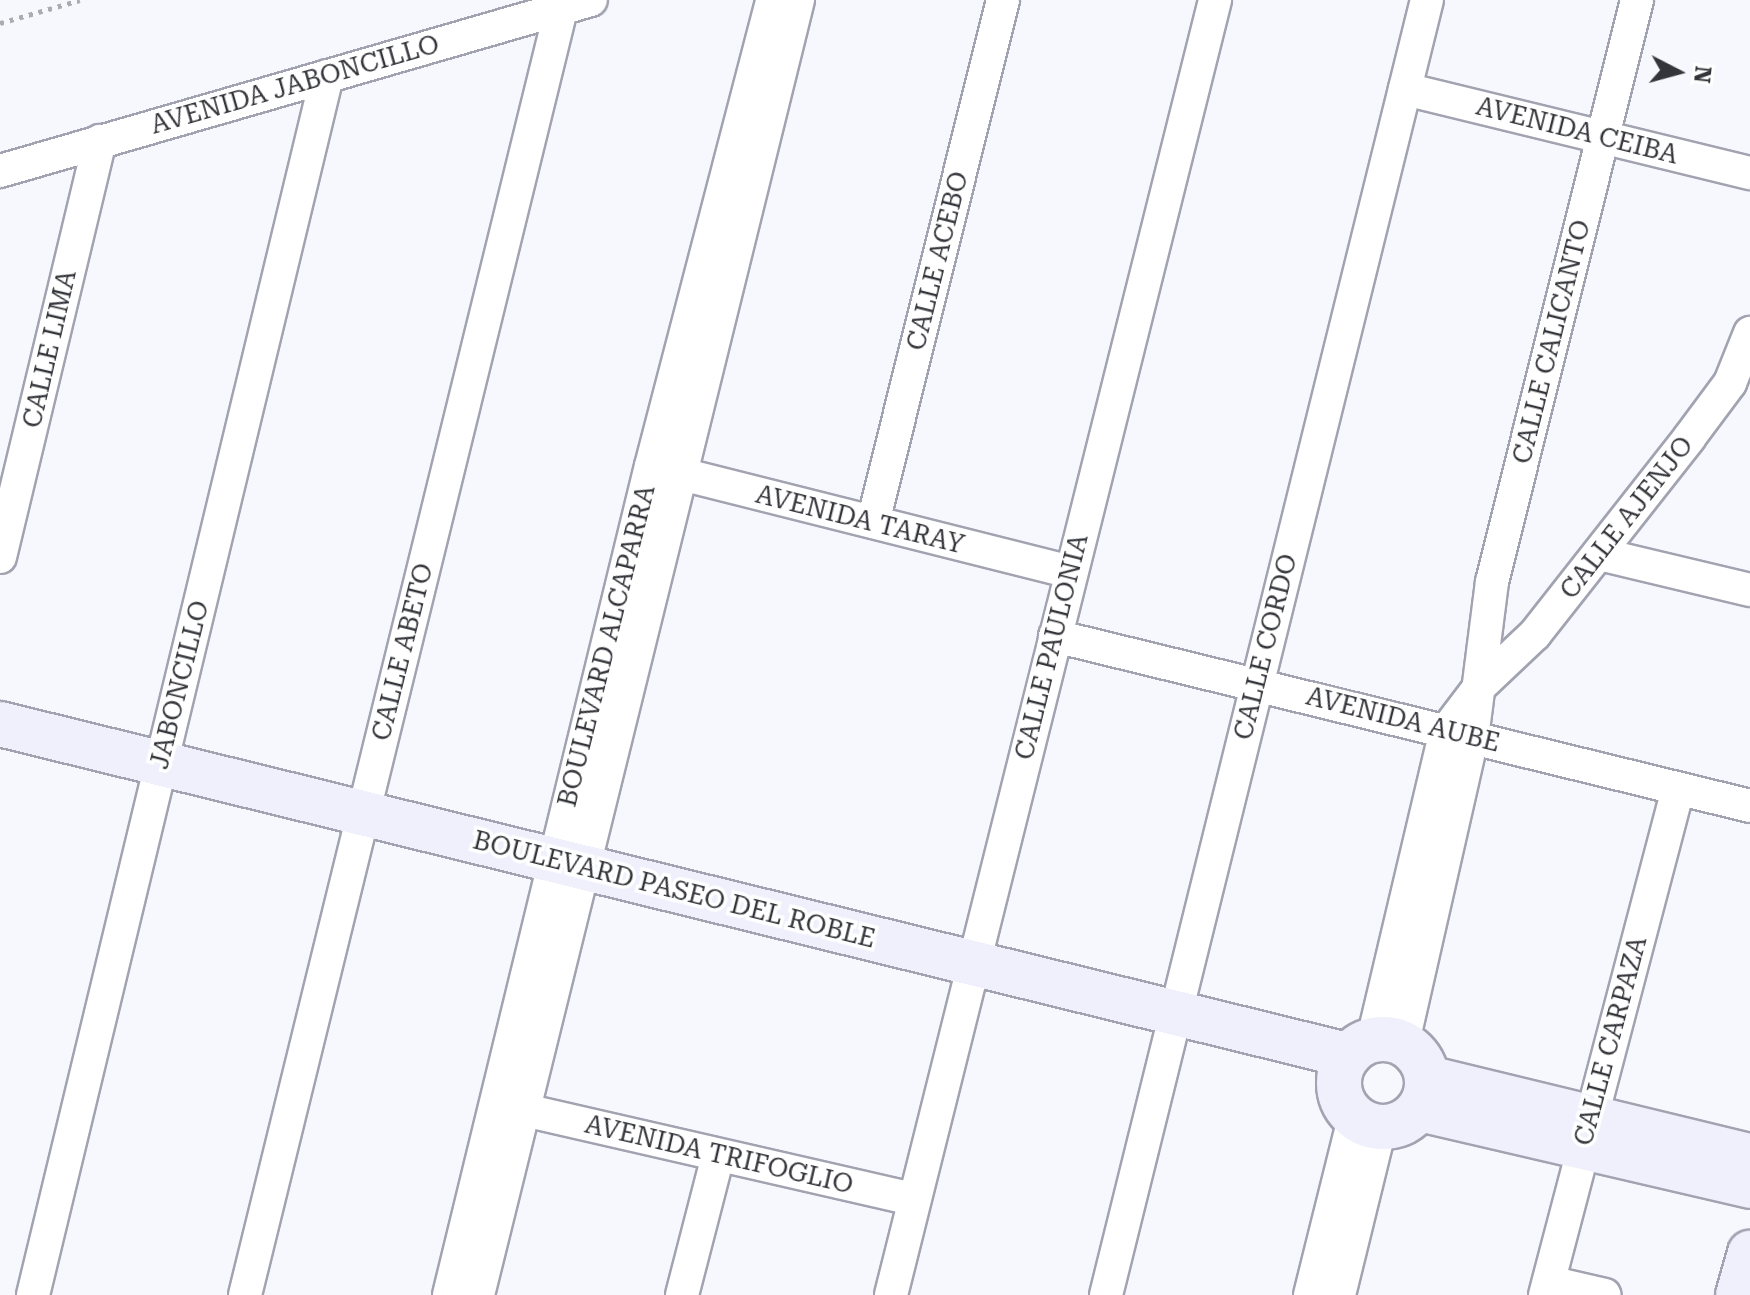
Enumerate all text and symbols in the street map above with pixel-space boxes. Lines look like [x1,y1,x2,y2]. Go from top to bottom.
street label: AVENIDA JABONCILLO [147,29,443,141]
north arrow [1638,32,1718,112]
text: N [1689,65,1716,84]
street label: AVENIDA CEIBA [1473,91,1681,171]
street label: CALLE ACEBO [901,168,975,354]
street label: CALLE CALICANTO [1507,217,1597,467]
street label: CALLE LIMA [17,267,83,431]
street label: CALLE AJENJO [1554,431,1700,605]
street label: AVENIDA TARAY [752,479,968,561]
street label: BOULEVARD ALCAPARRA [552,482,662,810]
street label: CALLE PAULONIA [1009,531,1095,763]
street label: CALLE CORDO [1228,551,1304,743]
street label: CALLE ABETO [366,560,440,744]
street label: JABONCILLO [144,598,216,772]
street label: AVENIDA AUBE [1303,681,1503,759]
street label: BOULEVARD PASEO DEL ROBLE [470,825,878,955]
street label: CALLE CARPAZA [1568,933,1654,1149]
street label: AVENIDA TRIFOGLIO [582,1109,856,1201]

